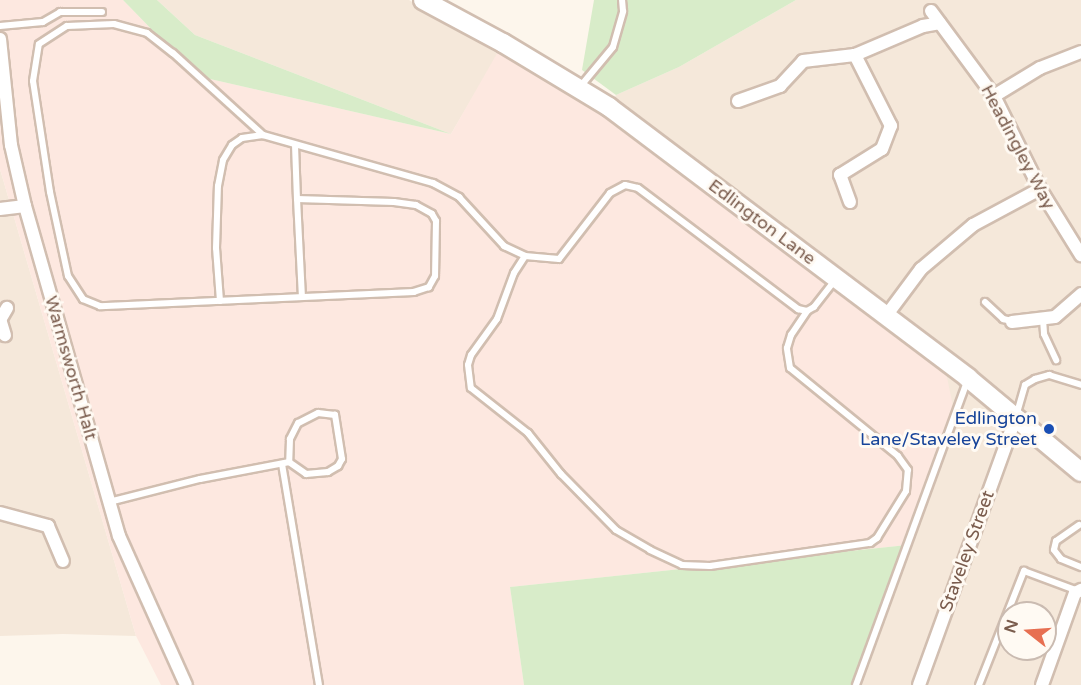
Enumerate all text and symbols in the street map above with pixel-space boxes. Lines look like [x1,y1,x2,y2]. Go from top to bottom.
street label: Headingley Way [976,81,1060,213]
street label: Edlington Lane [704,175,820,269]
street label: Warmsworth Halt [40,293,102,443]
place label: Edlington Lane/Staveley Street [860,408,1037,450]
marker: Edlington Lane/Staveley Street [1042,422,1056,436]
street label: Staveley Street [935,487,999,615]
north arrow [997,601,1057,661]
text: N [1000,617,1023,635]

